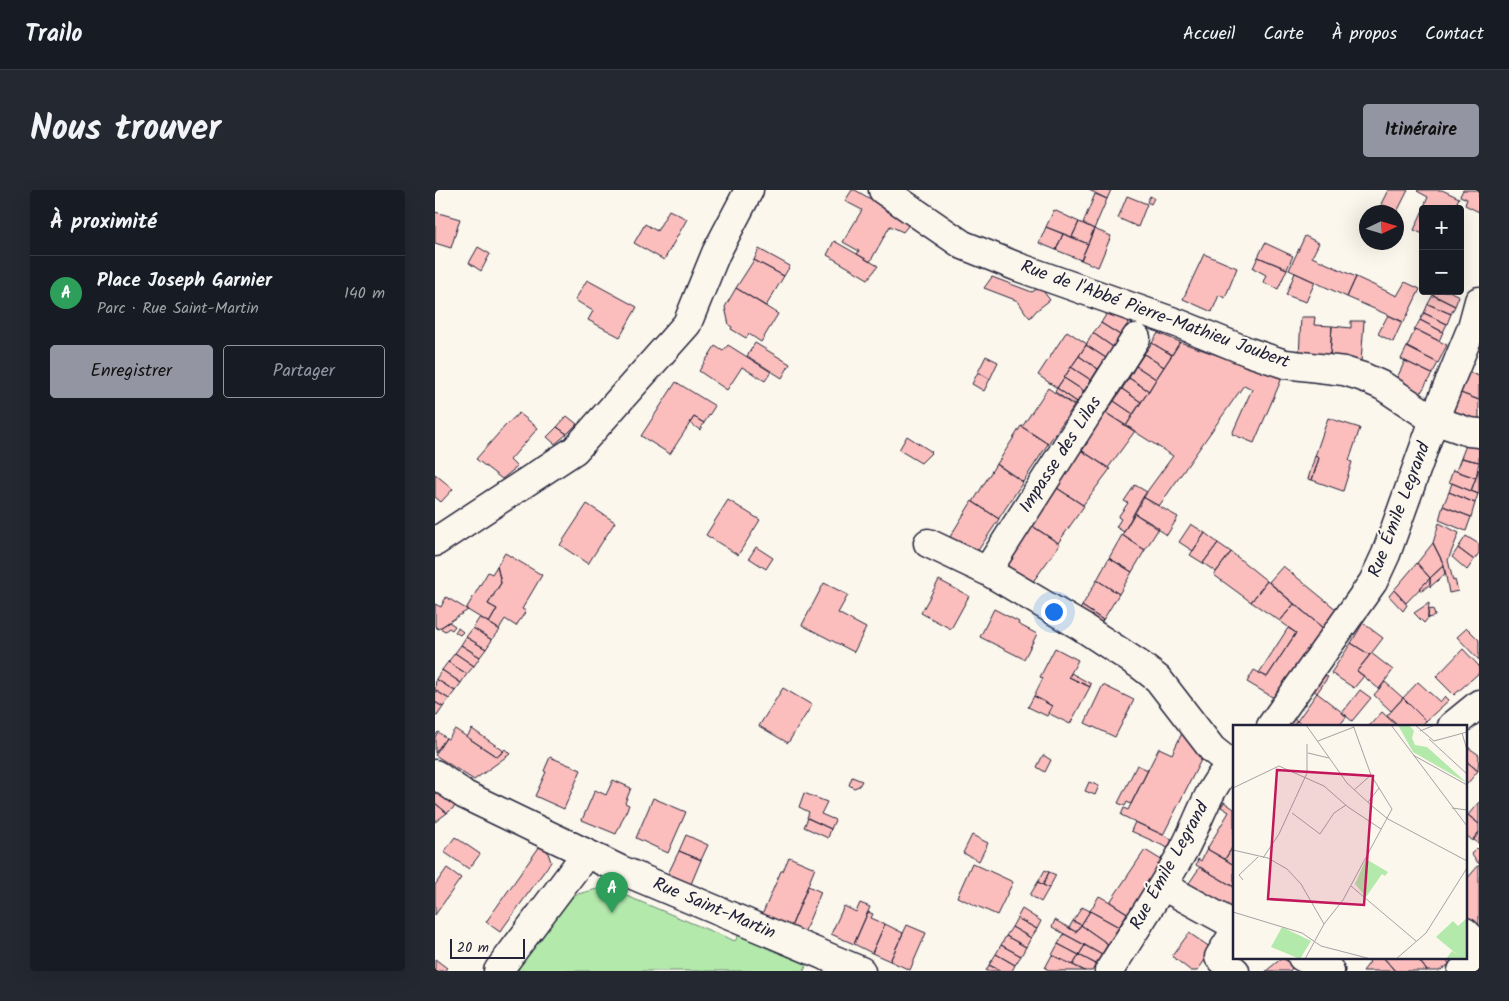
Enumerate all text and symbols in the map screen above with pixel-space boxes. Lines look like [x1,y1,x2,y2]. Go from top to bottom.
text: Trailo [25,15,83,54]
text: Accueil [1183,20,1236,49]
text: Carte [1264,20,1304,49]
text: À propos [1332,20,1397,49]
text: Contact [1425,20,1484,49]
text: Nous trouver [30,102,221,158]
button: Itinéraire [1363,104,1479,157]
north arrow [1359,205,1404,250]
map controls [1419,205,1464,295]
button: + [1419,205,1464,250]
text: À proximité [50,206,157,239]
button: − [1419,250,1464,295]
street label: Rue de l'Abbé Pierre-Mathieu Joubert [1016,253,1295,378]
text: Place Joseph Garnier [97,266,272,296]
text: A [61,281,71,306]
text: 140 m [344,281,385,306]
text: Parc · Rue Saint-Martin [97,296,259,321]
button: Enregistrer [50,345,213,398]
button: Partager [223,345,385,398]
street label: Impasse des Lilas [1012,391,1110,519]
street label: Rue Émile Legrand [1361,437,1439,582]
your location [1041,599,1067,625]
inset map [1233,725,1467,958]
street label: Rue Émile Legrand [1123,796,1218,935]
street label: Rue Saint-Martin [648,870,780,948]
pin: A [596,872,628,913]
scale bar [450,936,525,959]
text: 20 m [457,937,489,959]

